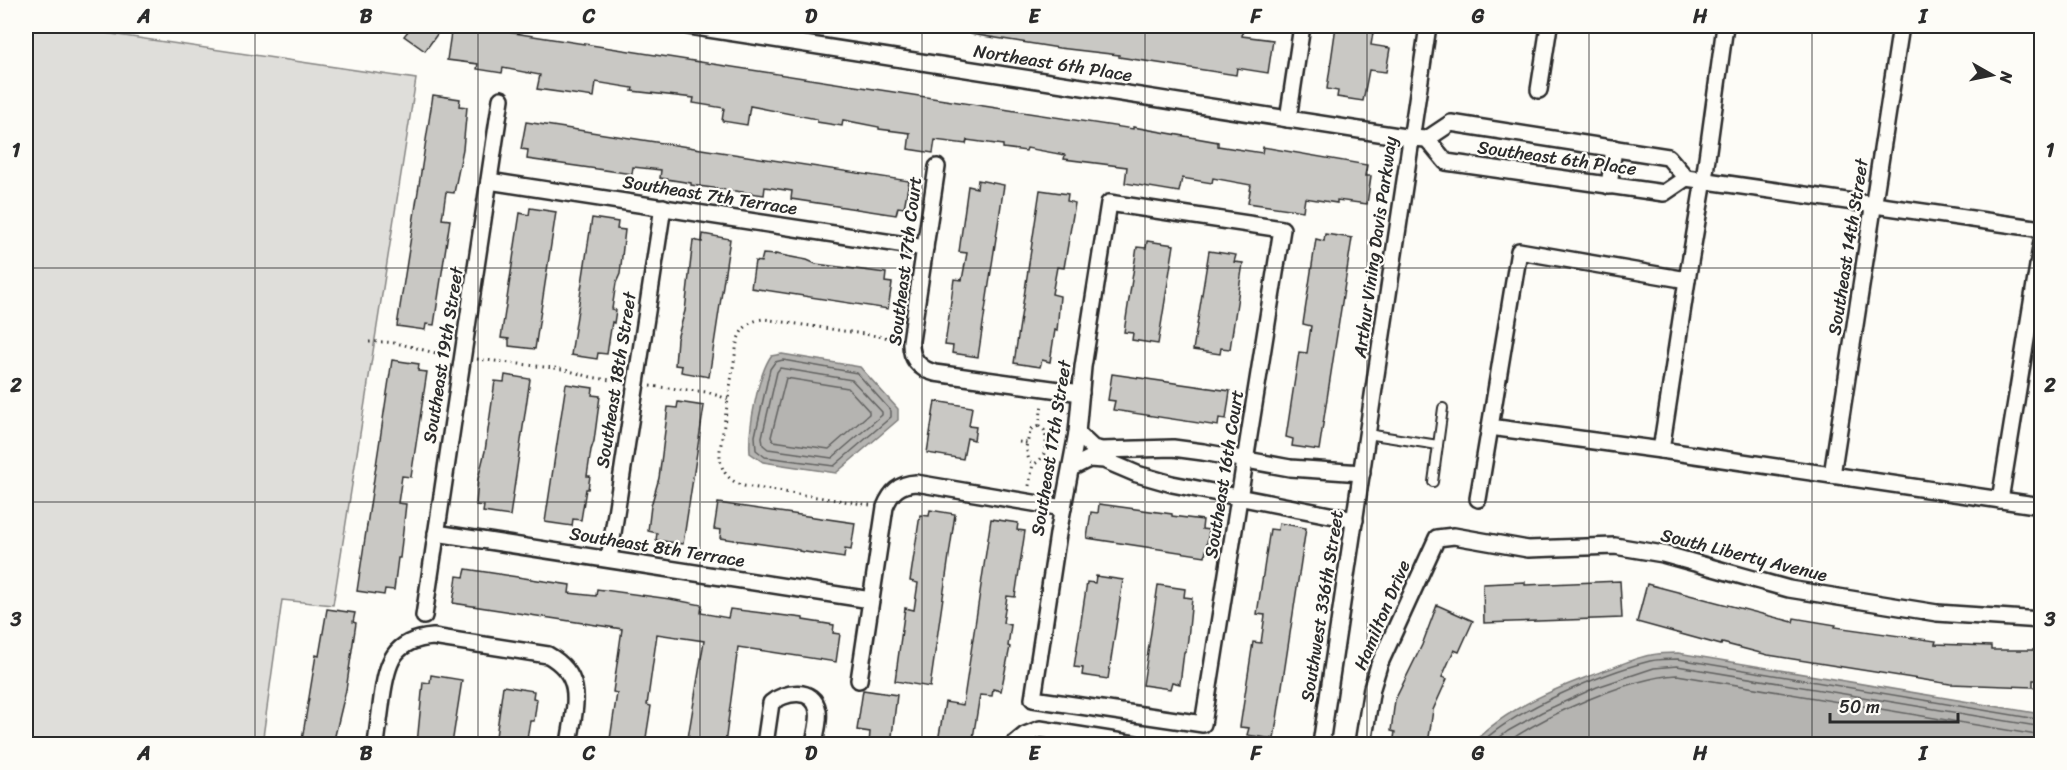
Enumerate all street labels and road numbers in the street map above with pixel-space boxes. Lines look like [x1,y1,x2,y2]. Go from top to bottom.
street label: Northeast 6th Place [971,35,1135,91]
street label: Southeast 6th Place [1475,131,1639,185]
street label: Arthur Vining Davis Parkway [1343,133,1406,361]
street label: Southeast 14th Street [1818,156,1878,338]
street label: Southeast 7th Terrace [620,165,800,225]
street label: Southeast 17th Court [879,174,931,347]
street label: Southeast 19th Street [413,264,473,445]
street label: Southeast 18th Street [586,289,646,470]
street label: Southeast 17th Street [1021,357,1081,538]
street label: Southeast 16th Court [1195,387,1253,561]
street label: Southwest 336th Street [1291,508,1353,704]
street label: Southeast 8th Terrace [567,517,747,577]
street label: South Liberty Avenue [1657,519,1831,591]
street label: Hamilton Drive [1344,555,1420,675]

